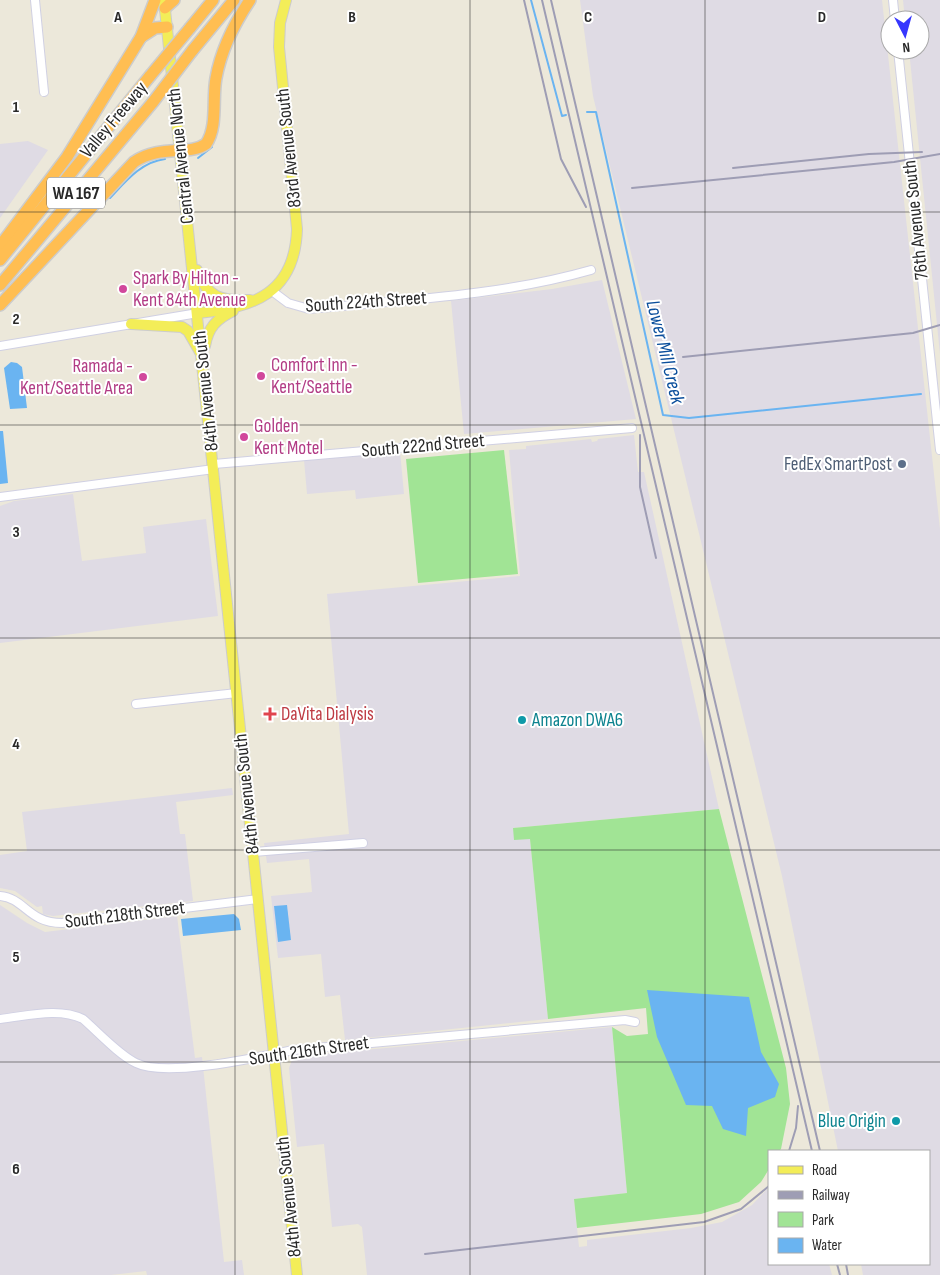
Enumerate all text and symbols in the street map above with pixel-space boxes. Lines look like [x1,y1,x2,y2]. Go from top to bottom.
text: A [113,8,122,27]
text: B [348,8,356,27]
text: C [584,8,592,27]
text: D [818,8,826,27]
north arrow [880,10,930,60]
text: N [902,39,911,56]
street label: Valley Freeway [75,77,153,163]
street label: Central Avenue North [162,87,200,225]
street label: 83rd Avenue South [271,87,307,209]
text: 1 [13,98,20,117]
street label: 76th Avenue South [898,159,934,281]
road number: WA 167 [47,178,105,208]
place label: Spark By Hilton - Kent 84th Avenue [133,267,246,312]
marker: Spark By Hilton - Kent 84th Avenue [117,283,129,295]
street label: South 224th Street [305,286,428,318]
water label: Lower Mill Creek [641,298,690,407]
text: 2 [12,310,20,329]
street label: 84th Avenue South [188,330,224,452]
place label: Comfort Inn - Kent/Seattle [271,354,358,399]
place label: Ramada - Kent/Seattle Area [20,355,133,400]
marker: Comfort Inn - Kent/Seattle [255,370,267,382]
marker: Ramada - Kent/Seattle Area [137,371,149,383]
place label: Golden Kent Motel [254,415,323,460]
street label: South 222nd Street [360,429,486,463]
marker: Golden Kent Motel [238,431,250,443]
place label: FedEx SmartPost [784,453,892,476]
marker: FedEx SmartPost [896,458,908,470]
text: 3 [12,523,20,542]
place label: DaVita Dialysis [281,703,374,726]
marker: DaVita Dialysis [263,707,277,721]
place label: Amazon DWA6 [531,709,623,732]
marker: Amazon DWA6 [516,714,528,726]
street label: 84th Avenue South [229,733,265,855]
text: 4 [12,735,20,754]
street label: South 218th Street [64,896,187,934]
text: 5 [12,948,20,967]
street label: South 216th Street [248,1031,371,1071]
place label: Blue Origin [818,1110,886,1133]
marker: Blue Origin [890,1115,902,1127]
street label: 84th Avenue South [271,1136,307,1258]
legend [768,1150,930,1265]
text: 6 [12,1160,20,1179]
text: Road [812,1161,837,1180]
text: Railway [812,1186,850,1205]
text: Park [812,1211,834,1230]
text: Water [812,1236,843,1255]

